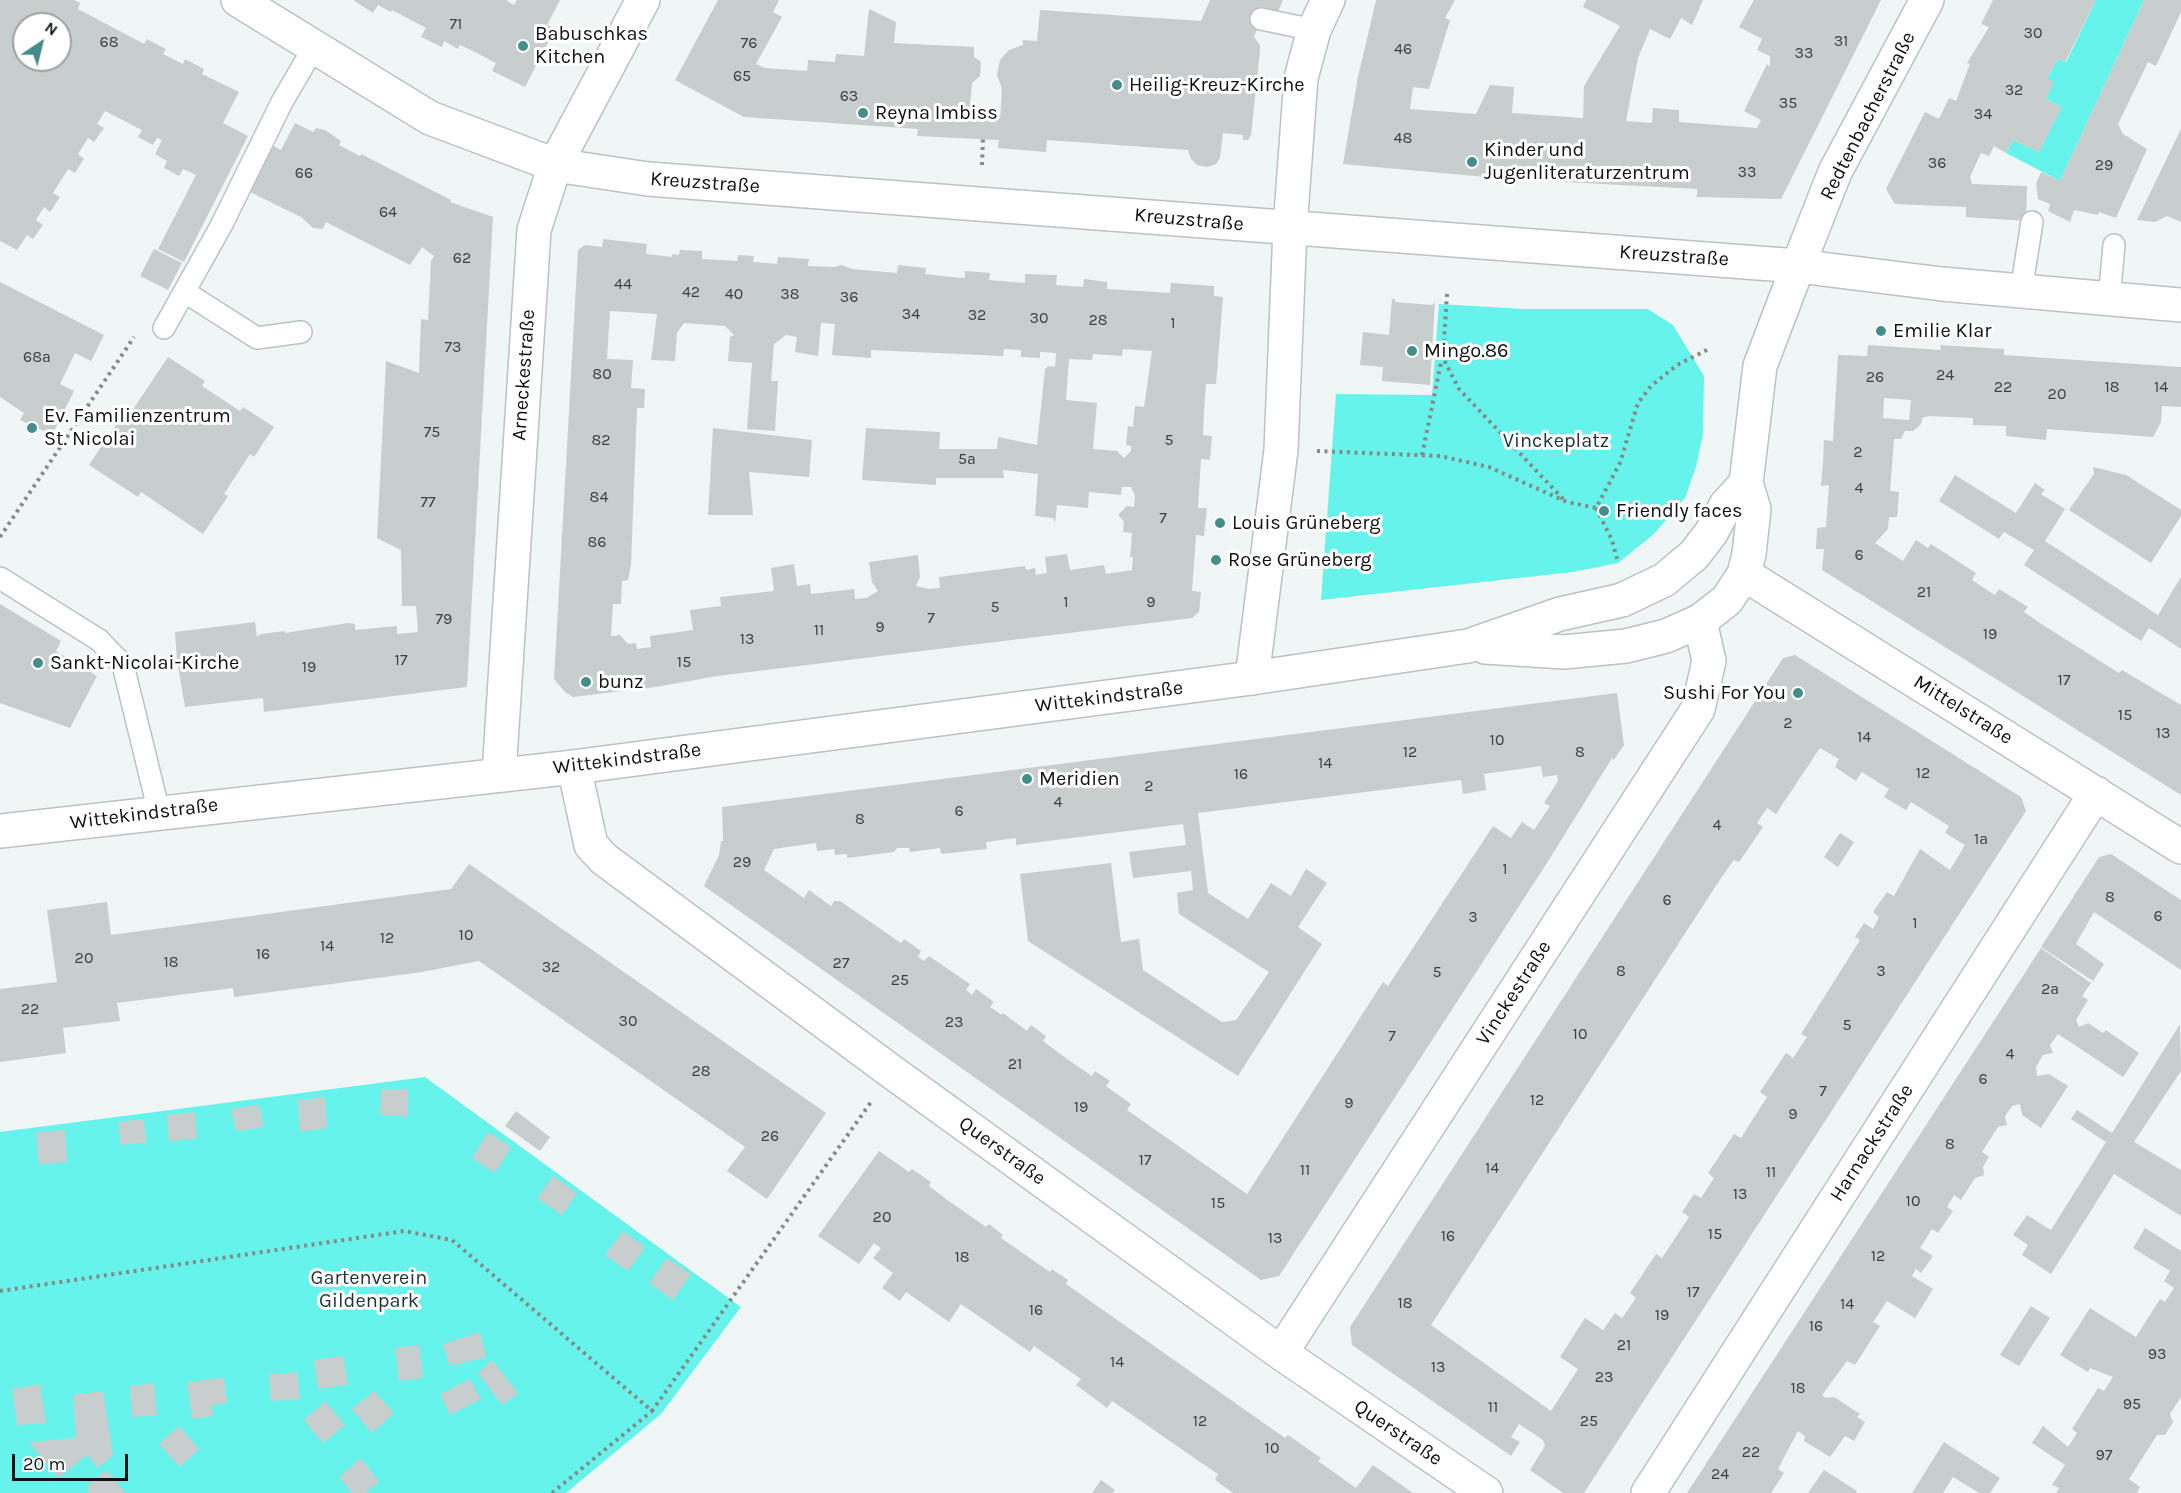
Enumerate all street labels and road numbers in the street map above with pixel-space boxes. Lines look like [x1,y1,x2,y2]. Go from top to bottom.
street label: Redtenbacherstraße [1815,28,1921,204]
street label: Kreuzstraße [649,167,761,199]
street label: Kreuzstraße [1133,203,1245,237]
street label: Kreuzstraße [1618,240,1730,272]
street label: Arneckestraße [507,308,541,442]
street label: Mittelstraße [1909,670,2017,750]
street label: Wittekindstraße [1034,676,1184,718]
street label: Wittekindstraße [552,738,702,780]
street label: Wittekindstraße [69,793,219,835]
street label: Vinckestraße [1471,936,1557,1050]
street label: Harnackstraße [1825,1080,1919,1206]
street label: Querstraße [954,1111,1050,1191]
street label: Querstraße [1349,1395,1447,1471]

